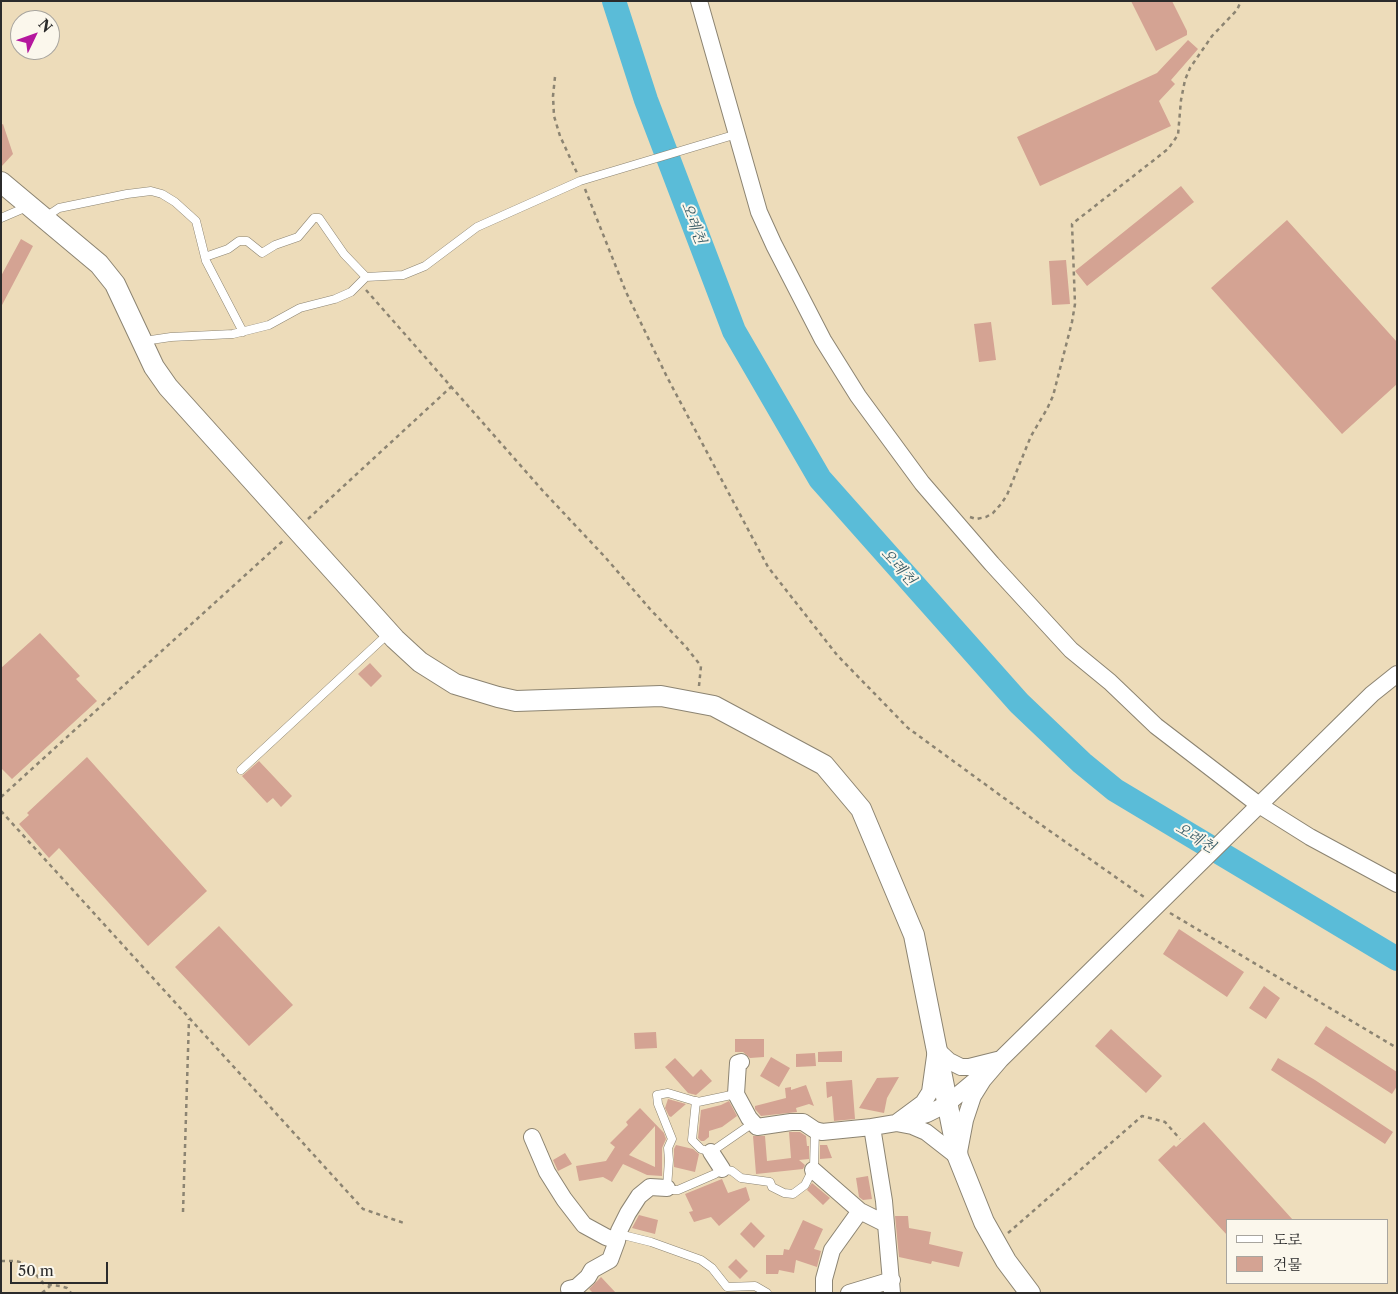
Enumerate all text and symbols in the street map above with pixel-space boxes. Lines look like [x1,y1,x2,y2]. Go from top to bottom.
north arrow [10,10,60,60]
text: N [35,15,56,36]
water label: 오례천 [677,199,709,247]
water label: 오례천 [877,545,919,589]
water label: 오례천 [1172,819,1218,857]
legend [1226,1219,1388,1284]
text: 도로 [1273,1230,1302,1249]
scale bar [12,1252,110,1284]
text: 건물 [1273,1255,1302,1274]
text: 50 m [18,1261,54,1280]

